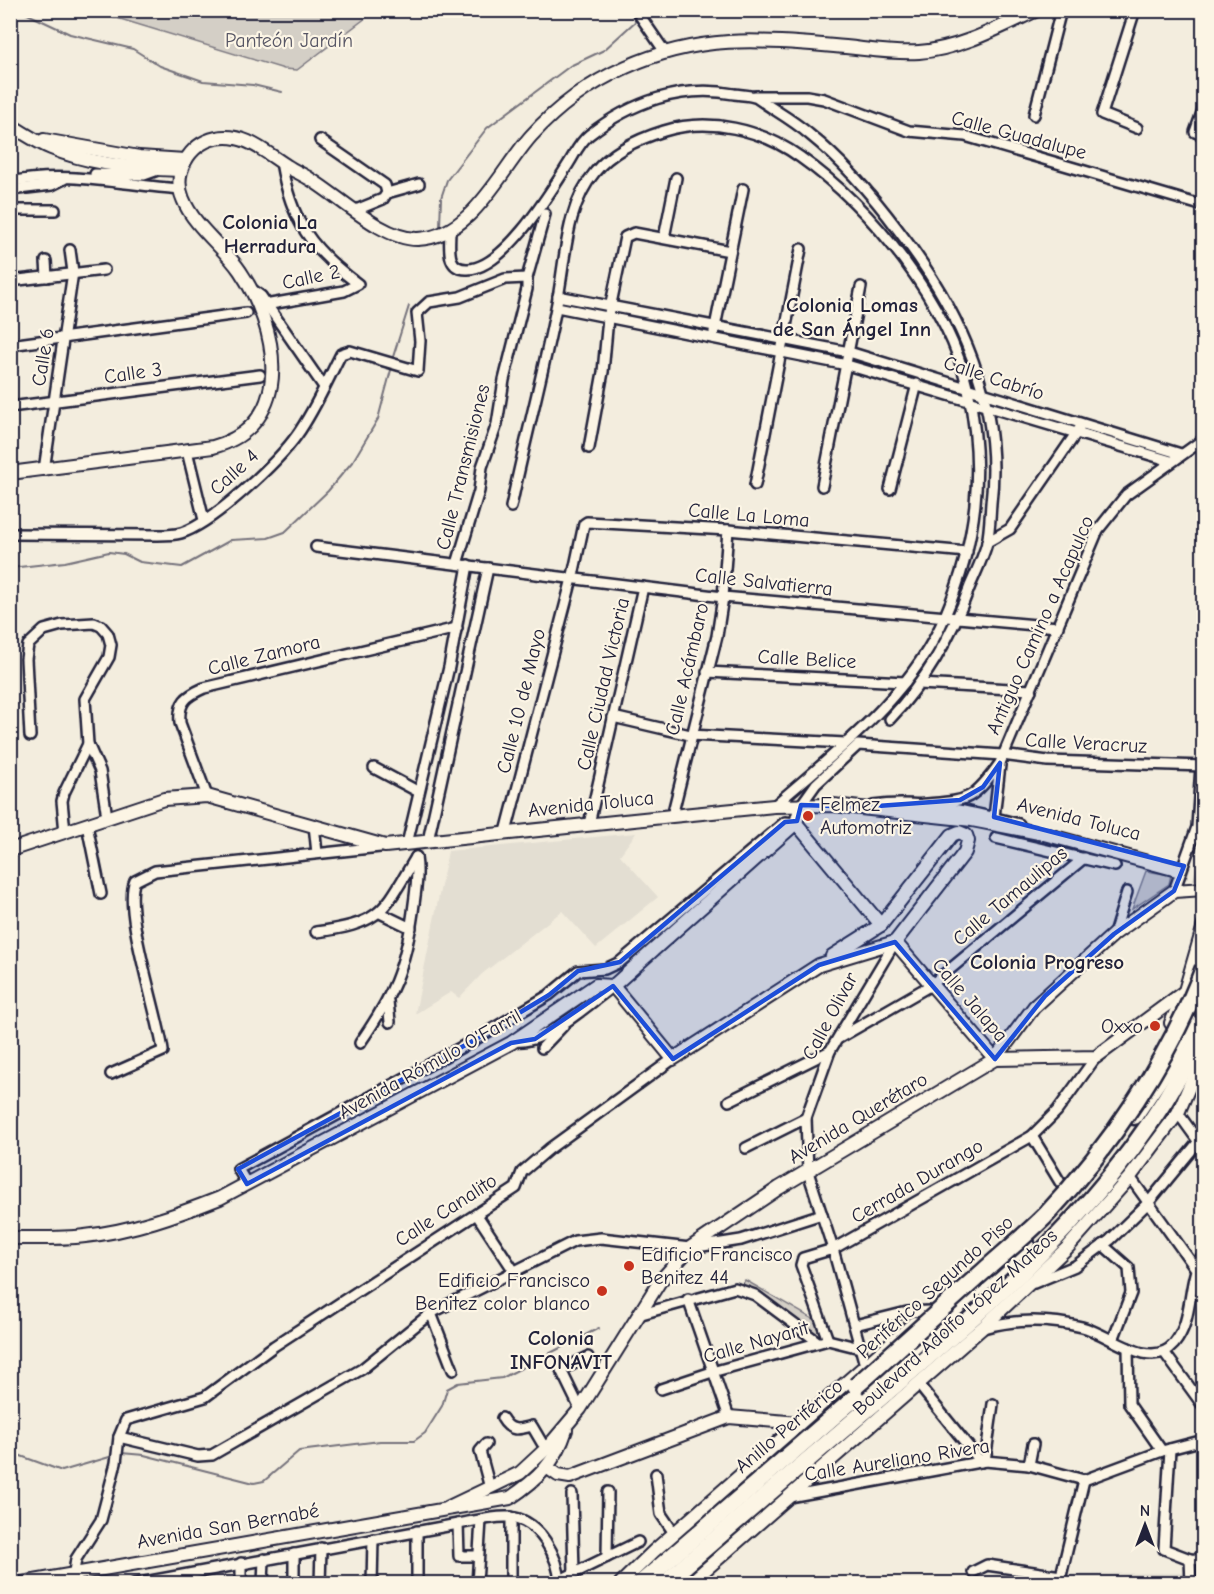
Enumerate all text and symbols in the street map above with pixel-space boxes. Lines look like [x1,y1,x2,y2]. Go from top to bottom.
park label: Panteón Jardín [225,29,353,52]
street label: Calle Guadalupe [949,106,1089,164]
district label: Colonia La Herradura [222,210,318,258]
street label: Calle 2 [280,260,342,294]
district label: Colonia Lomas de San Ángel Inn [773,293,931,341]
street label: Calle 6 [27,326,59,388]
street label: Calle Cabrío [941,351,1047,405]
street label: Calle 3 [103,358,163,388]
street label: Calle Transmisiones [431,382,495,552]
street label: Calle 4 [205,444,263,500]
street label: Calle La Loma [687,498,811,532]
street label: Antiguo Camino a Acapulco [981,512,1099,738]
street label: Calle Salvatierra [694,563,834,601]
street label: Calle Ciudad Victoria [572,595,634,773]
street label: Calle Acámbaro [661,600,713,738]
street label: Calle 10 de Mayo [492,626,550,776]
street label: Calle Zamora [205,630,323,680]
street label: Calle Belice [757,645,857,673]
street label: Calle Veracruz [1024,728,1148,758]
street label: Avenida Toluca [527,786,655,822]
place label: Felmez Automotriz [820,793,912,839]
street label: Avenida Toluca [1015,793,1143,845]
marker: Felmez Automotriz [801,809,815,823]
street label: Calle Tamaulipas [948,841,1072,951]
district label: Colonia Progreso [970,950,1124,974]
street label: Calle Jalapa [927,954,1013,1046]
street label: Calle Olivar [797,968,863,1064]
street label: Avenida Rómulo O'Farril [334,1004,526,1124]
place label: Oxxo [1101,1015,1143,1038]
marker: Oxxo [1148,1019,1162,1033]
street label: Avenida Querétaro [784,1067,932,1169]
street label: Cerrada Durango [847,1134,987,1228]
street label: Calle Canalito [391,1169,501,1251]
street label: Periférico Segundo Piso [852,1211,1018,1363]
street label: Boulevard Adolfo López Mateos [848,1224,1062,1420]
place label: Edificio Francisco Benitez 44 [641,1243,793,1289]
marker: Edificio Francisco Benitez 44 [622,1259,636,1273]
place label: Edificio Francisco Benitez color blanco [415,1269,590,1315]
marker: Edificio Francisco Benitez color blanco [595,1284,609,1298]
street label: Calle Nayarit [701,1316,813,1368]
district label: Colonia INFONAVIT [510,1326,612,1374]
street label: Anillo Periférico [730,1374,848,1478]
street label: Calle Aureliano Rivera [803,1434,991,1486]
north arrow [1115,1495,1175,1555]
street label: Avenida San Bernabé [135,1499,321,1553]
text: N [1140,1502,1150,1520]

